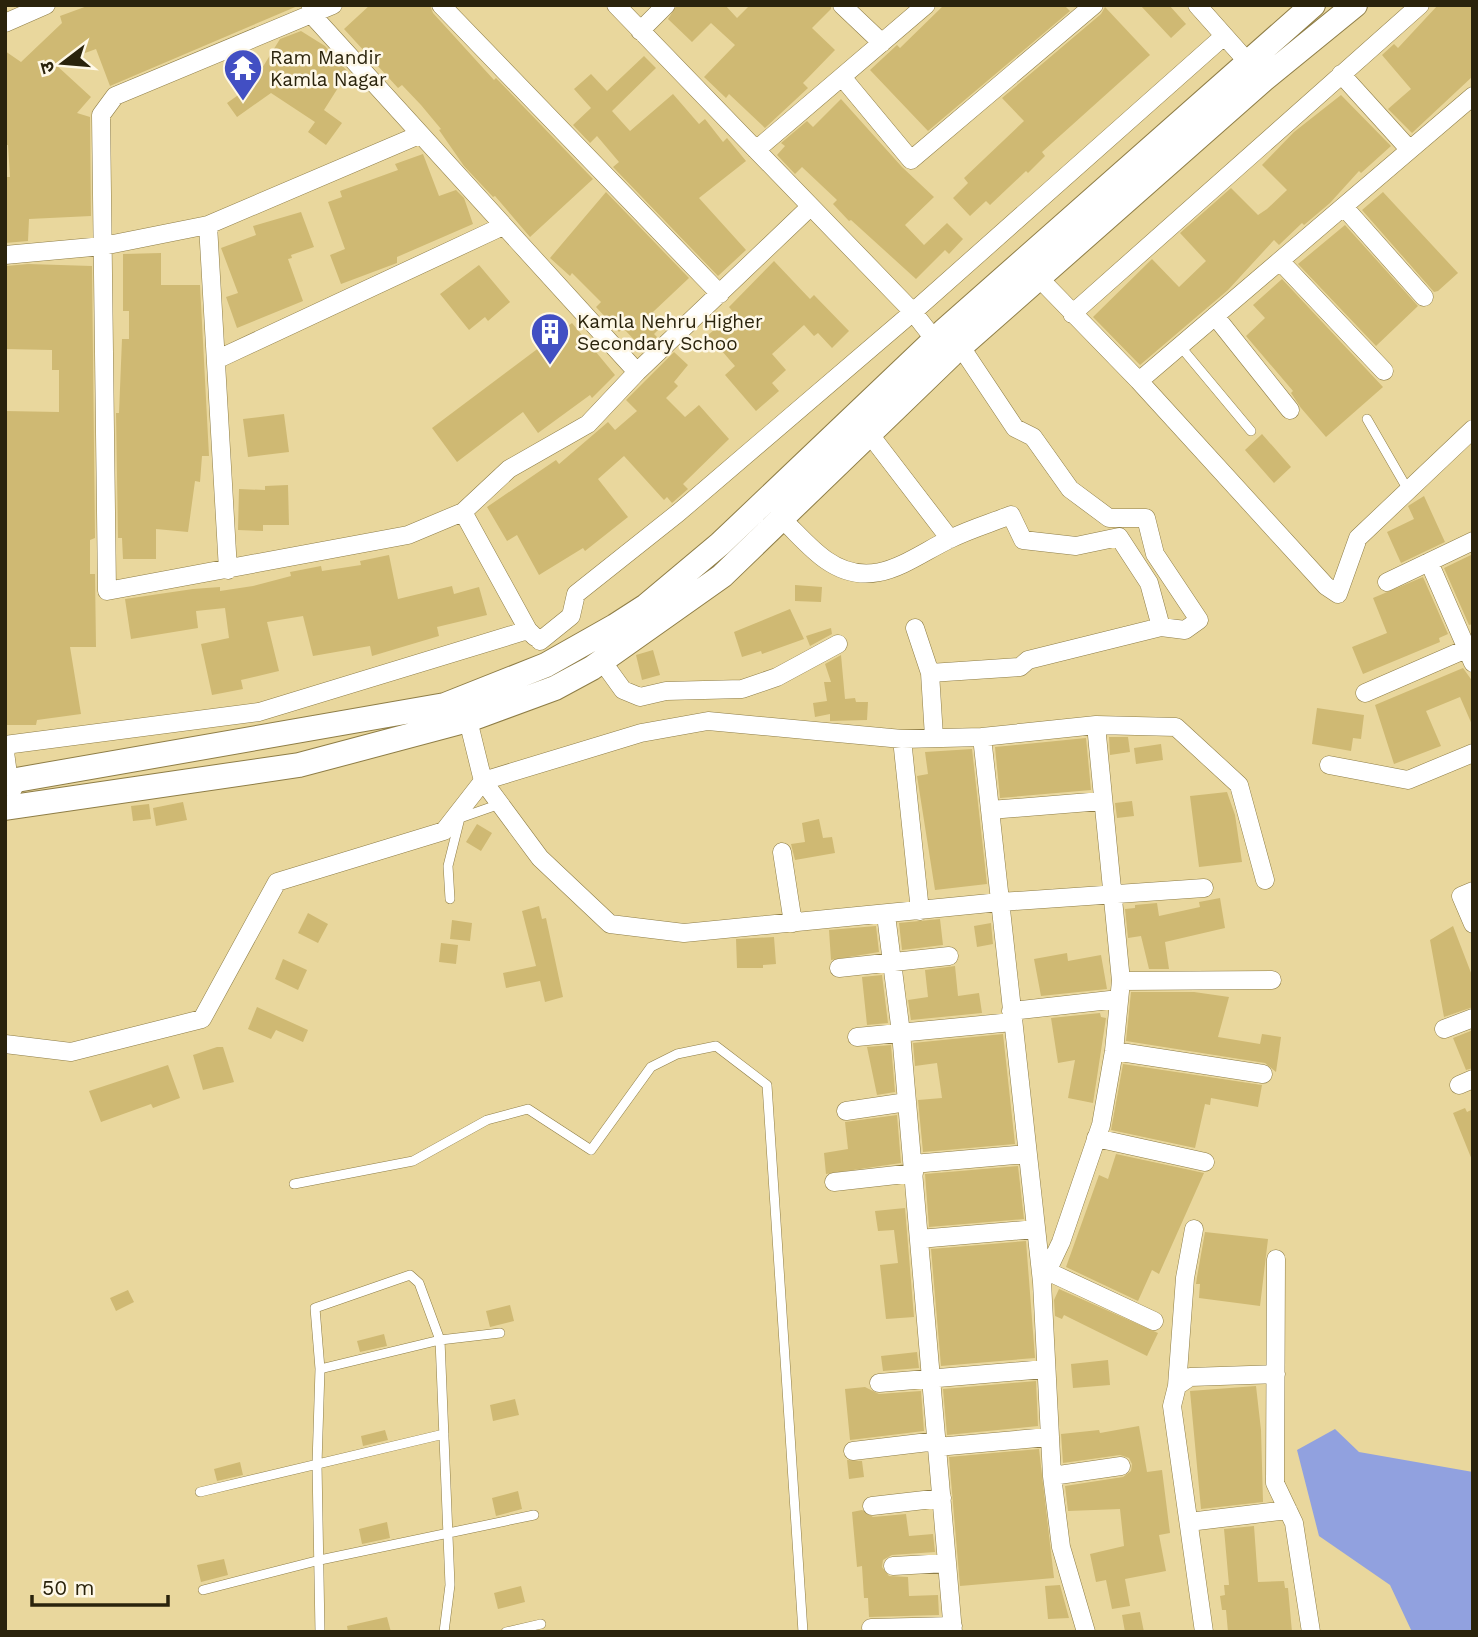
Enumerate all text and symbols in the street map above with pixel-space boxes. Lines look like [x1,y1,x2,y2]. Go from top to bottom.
north arrow [28,28,98,98]
place label: Ram Mandir Kamla Nagar [270,46,387,91]
temple icon: Ram Mandir Kamla Nagar [222,47,264,102]
text: उ [34,58,60,76]
place label: Kamla Nehru Higher Secondary Schoo [577,310,763,355]
building icon: Kamla Nehru Higher Secondary Schoo [529,311,571,366]
scale bar [32,1564,168,1608]
text: 50 m [42,1575,94,1600]

